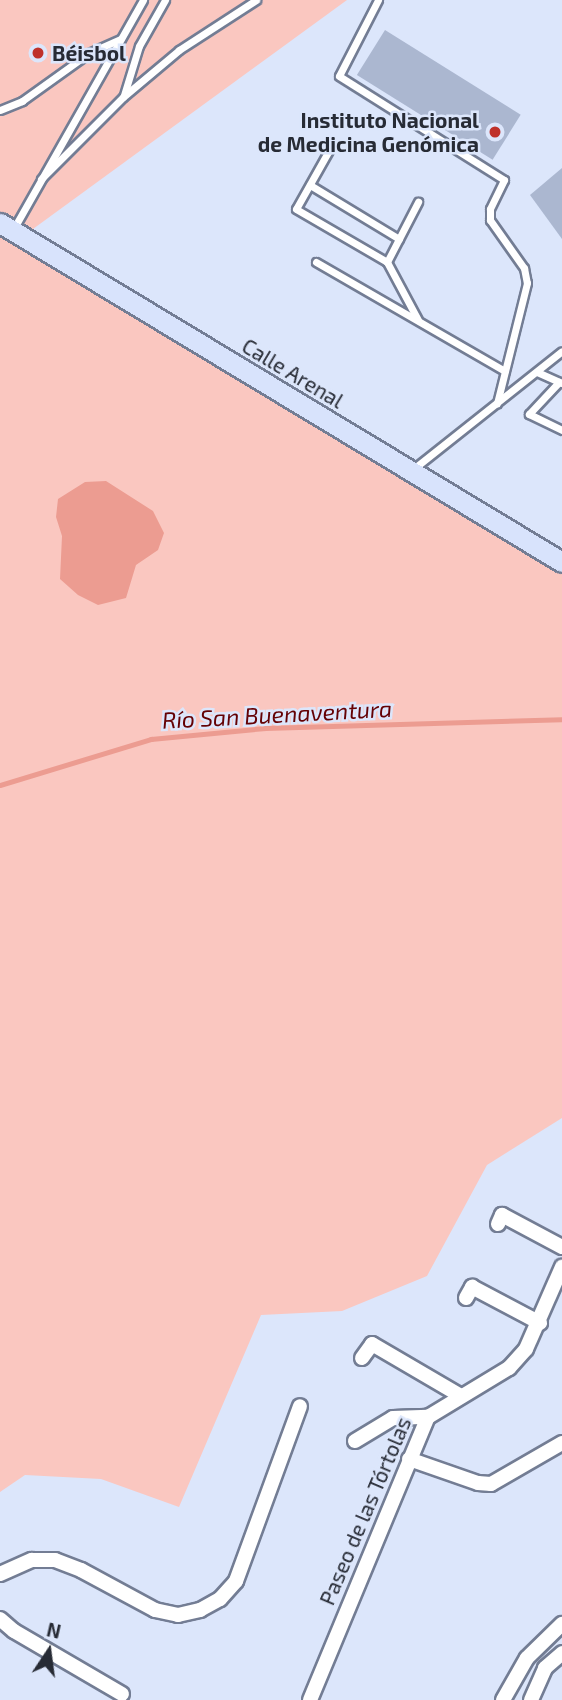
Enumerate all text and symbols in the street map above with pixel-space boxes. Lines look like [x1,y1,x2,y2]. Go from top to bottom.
place label: Béisbol [52,40,126,66]
marker: Béisbol [30,45,46,61]
place label: Instituto Nacional de Medicina Genómica [258,107,479,157]
marker: Instituto Nacional de Medicina Genómica [485,122,505,142]
street label: Calle Arenal [237,333,349,413]
water label: Río San Buenaventura [161,694,393,734]
street label: Paseo de las Tórtolas [314,1413,416,1609]
north arrow [14,1616,84,1686]
text: N [45,1617,63,1643]

